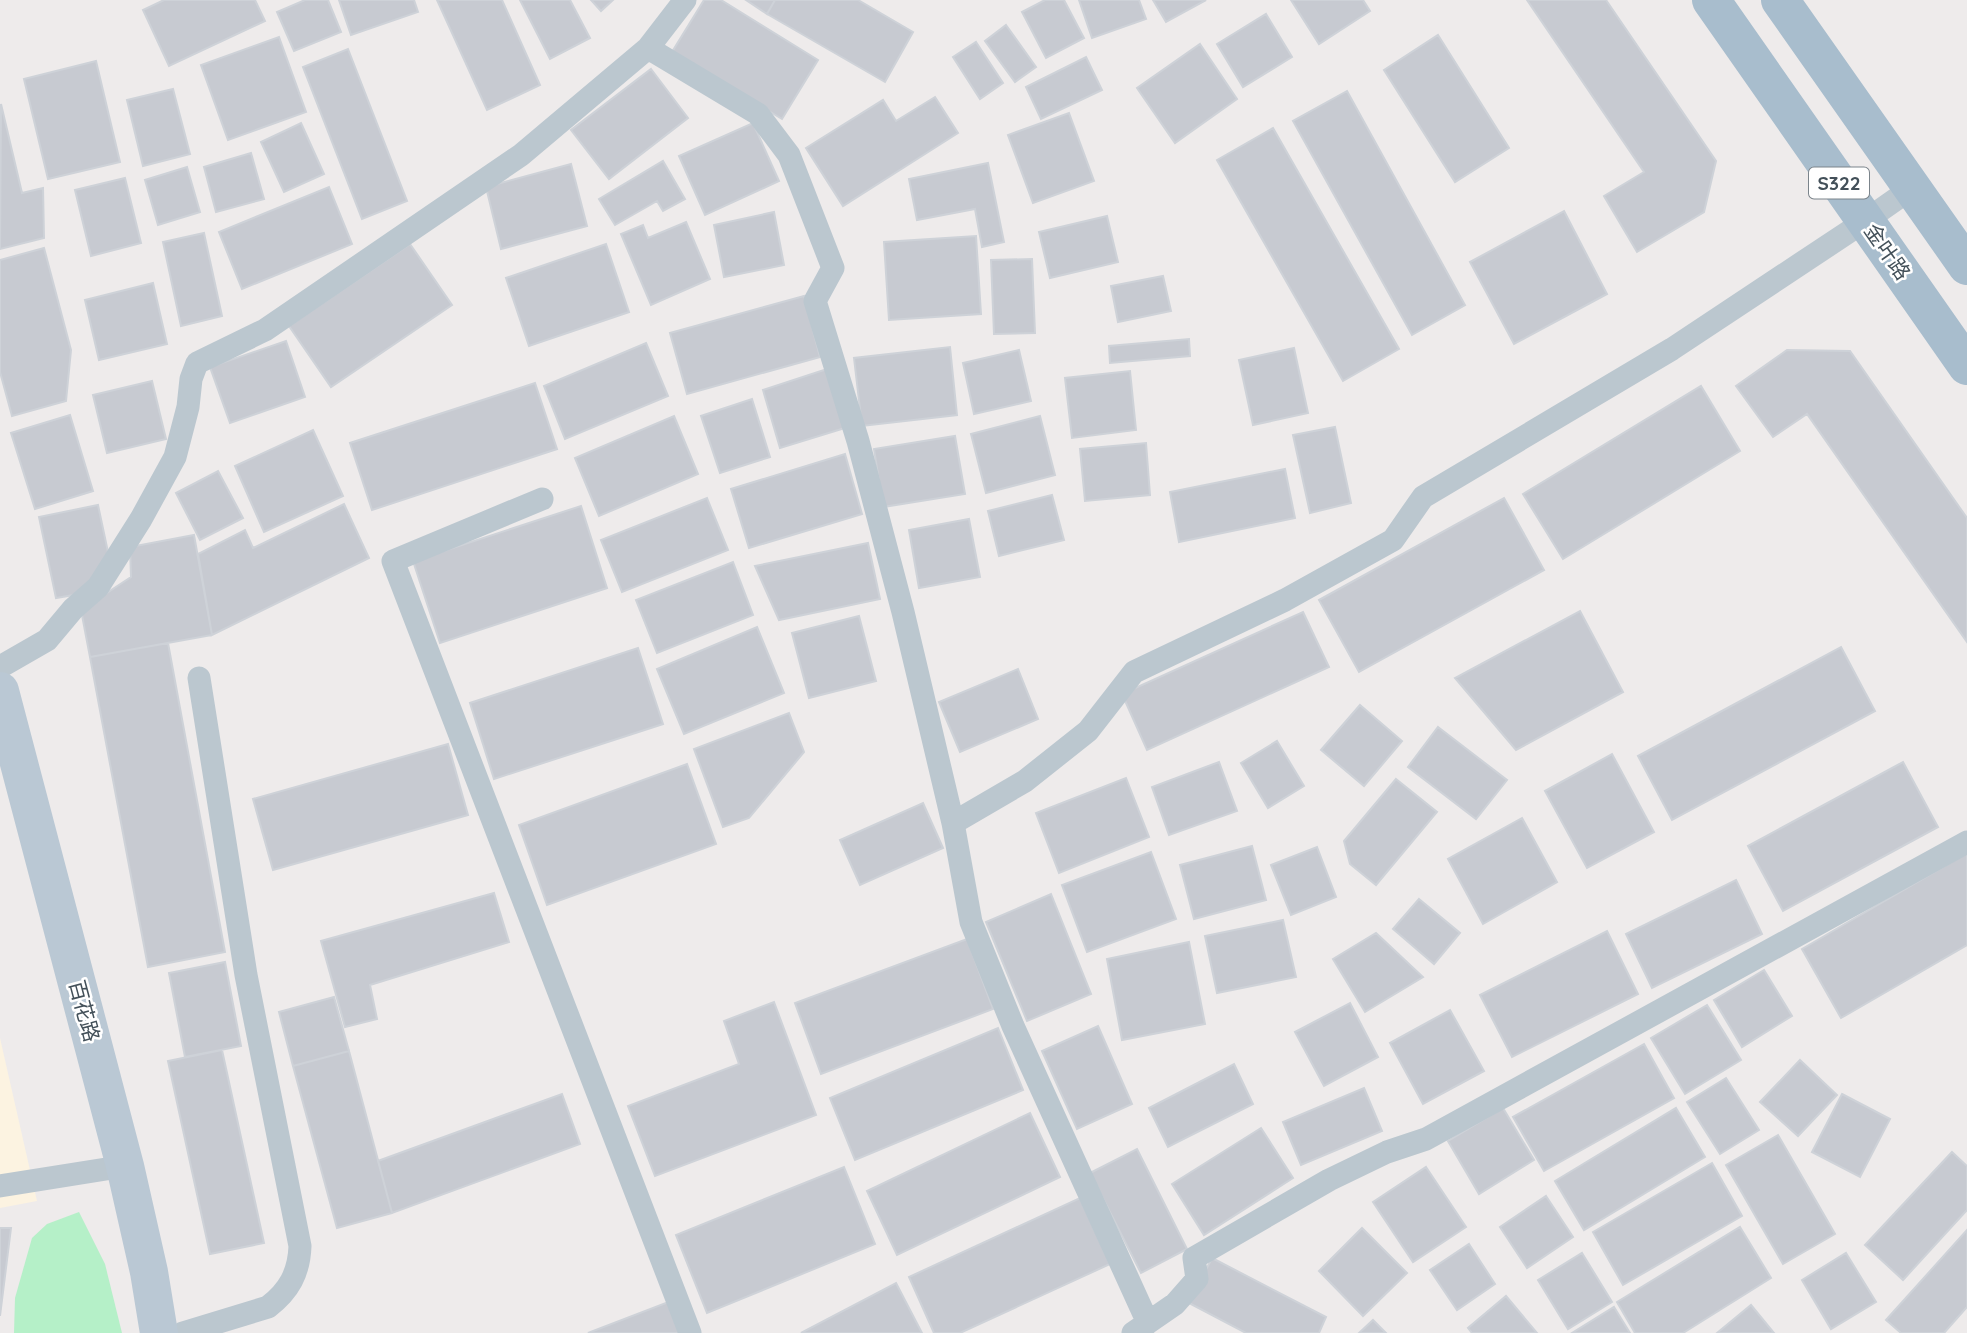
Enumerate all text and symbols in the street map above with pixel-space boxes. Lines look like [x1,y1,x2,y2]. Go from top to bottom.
road number: S322 [1809,168,1869,198]
street label: 金叶路 [1859,218,1917,285]
street label: 百花路 [64,977,106,1045]

